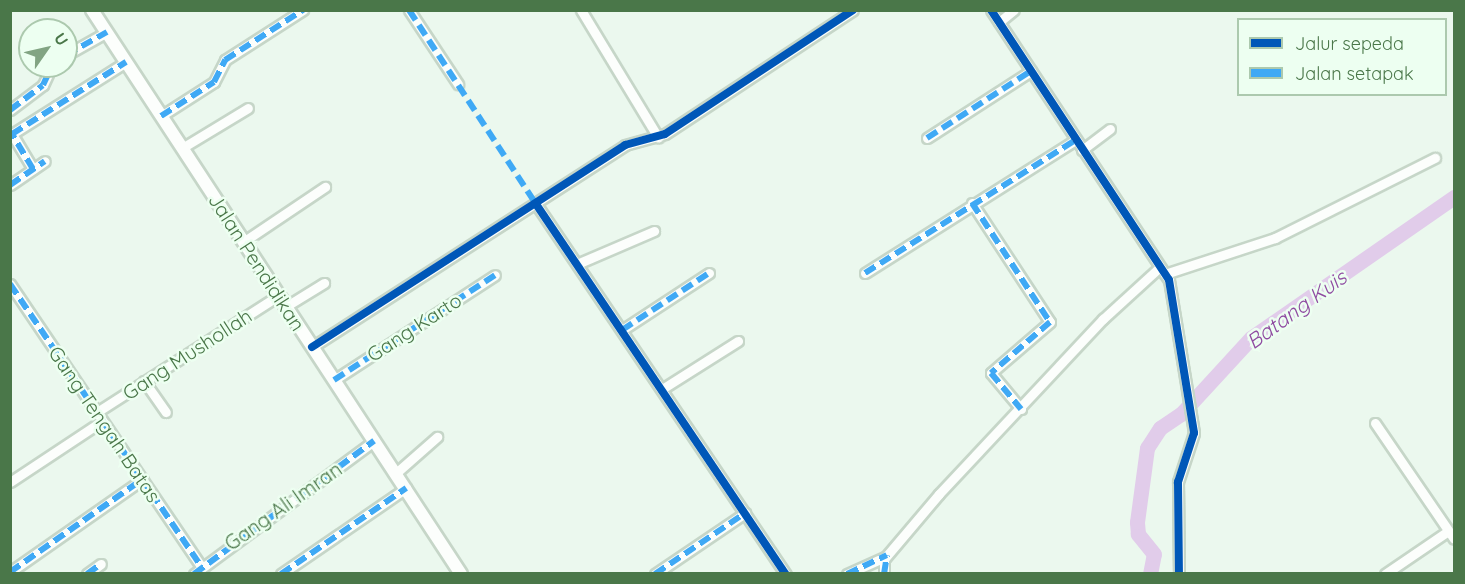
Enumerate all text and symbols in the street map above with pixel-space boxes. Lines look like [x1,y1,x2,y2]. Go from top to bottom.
north arrow [18,18,78,78]
legend [1237,18,1447,96]
text: U [50,29,73,49]
text: Jalur sepeda [1295,32,1404,55]
text: Jalan setapak [1295,62,1414,85]
street label: Jalan Pendidikan [204,189,310,335]
water label: Batang Kuis [1241,264,1351,354]
street label: Gang Karto [362,288,466,366]
street label: Gang Mushollah [118,303,256,405]
street label: Gang Tengah Batas [44,341,166,507]
street label: Gang Ali Imran [220,457,346,555]

